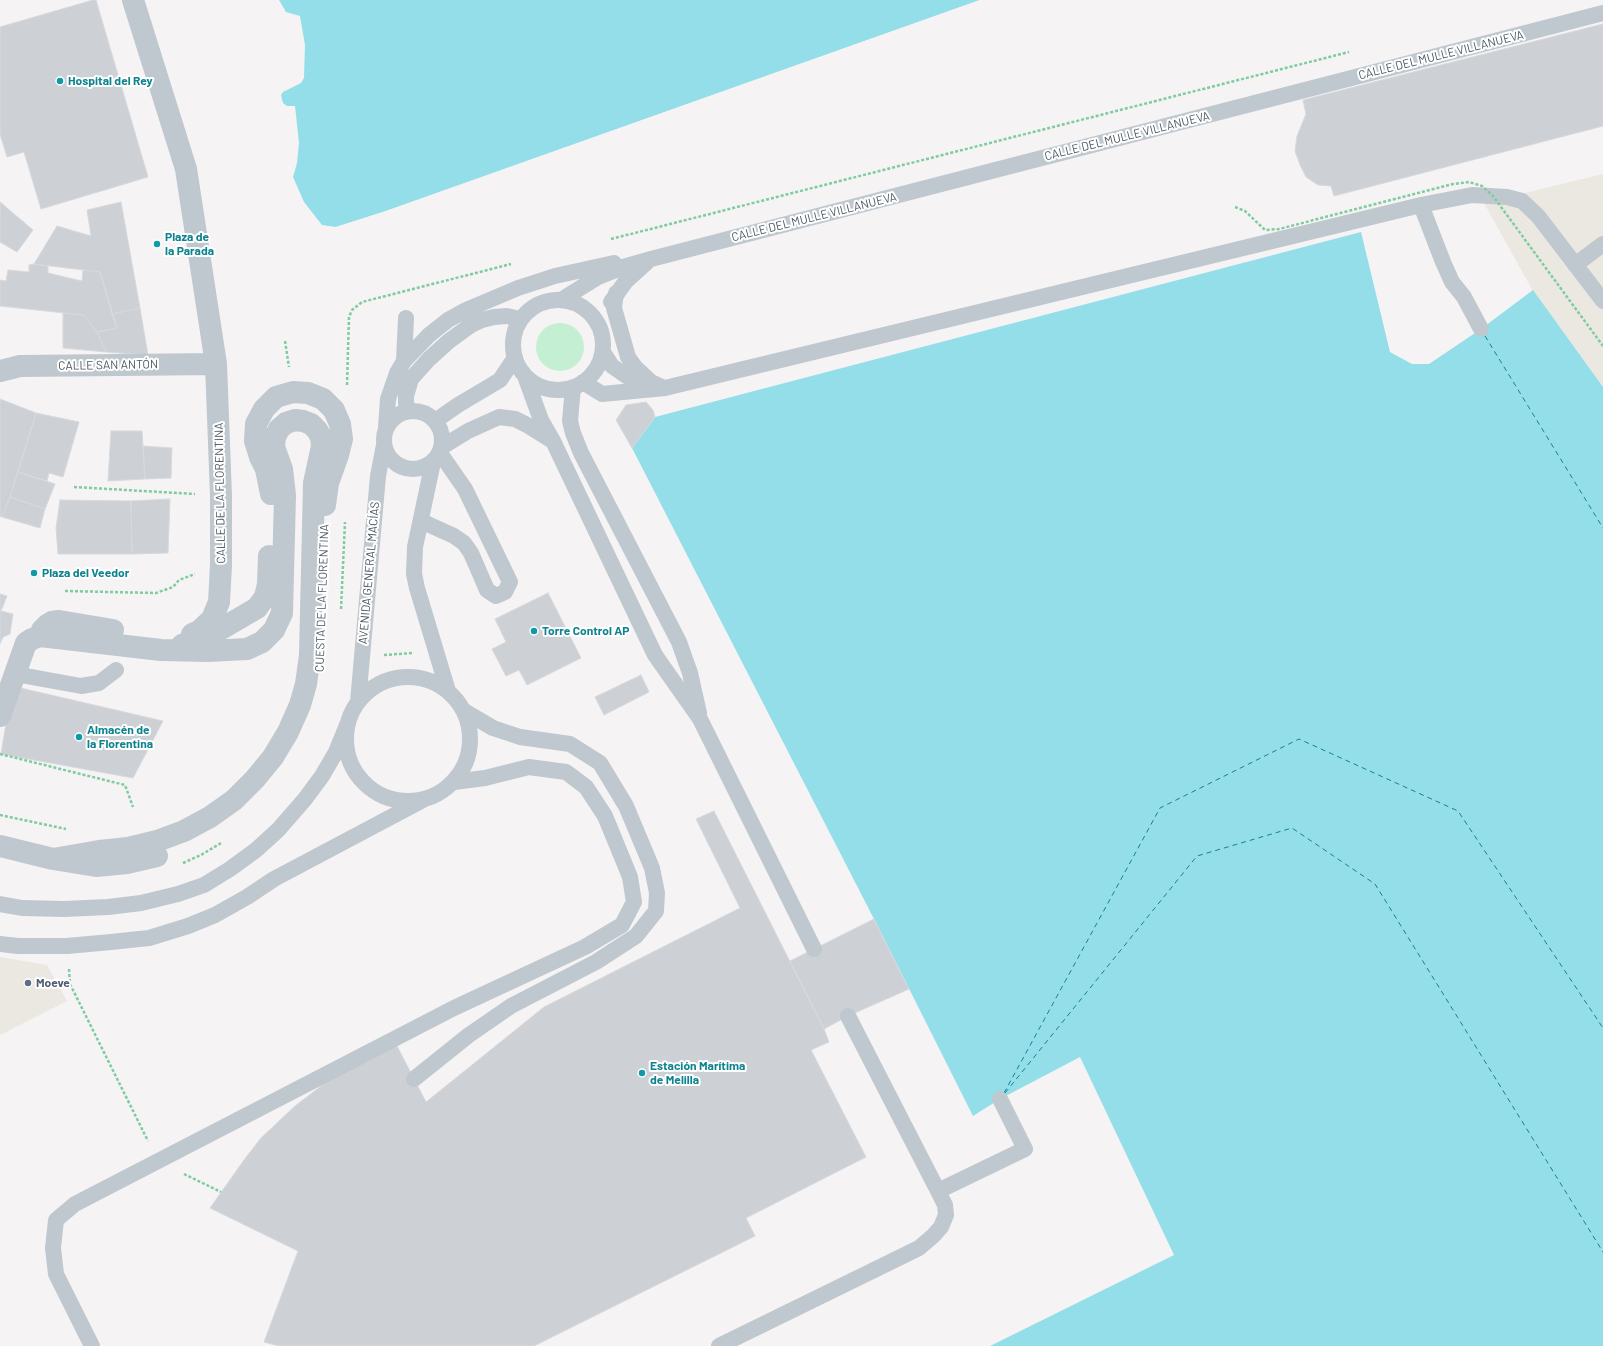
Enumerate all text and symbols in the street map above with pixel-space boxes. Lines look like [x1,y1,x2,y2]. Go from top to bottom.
street label: CALLE DEL MULLE VILLANUEVA [1357,28,1525,82]
place label: Hospital del Rey [68,74,153,88]
marker: Hospital del Rey [55,76,65,86]
street label: CALLE DEL MULLE VILLANUEVA [1043,109,1211,163]
street label: CALLE DEL MULLE VILLANUEVA [730,190,898,244]
place label: Plaza de la Parada [165,230,214,258]
marker: Plaza de la Parada [152,239,162,249]
street label: CALLE SAN ANTÓN [58,357,158,373]
street label: CALLE DE LA FLORENTINA [212,422,228,564]
street label: AVENIDA GENERAL MACÍAS [356,501,382,645]
street label: CUESTA DE LA FLORENTINA [312,524,332,672]
place label: Plaza del Veedor [42,566,129,580]
marker: Plaza del Veedor [29,568,39,578]
place label: Torre Control AP [542,624,629,638]
marker: Torre Control AP [529,626,539,636]
place label: Almacén de la Florentina [87,723,153,751]
marker: Almacén de la Florentina [74,732,84,742]
place label: Moeve [36,976,70,990]
marker: Moeve [23,978,33,988]
place label: Estación Marítima de Melilla [650,1059,745,1087]
marker: Estación Marítima de Melilla [637,1068,647,1078]

